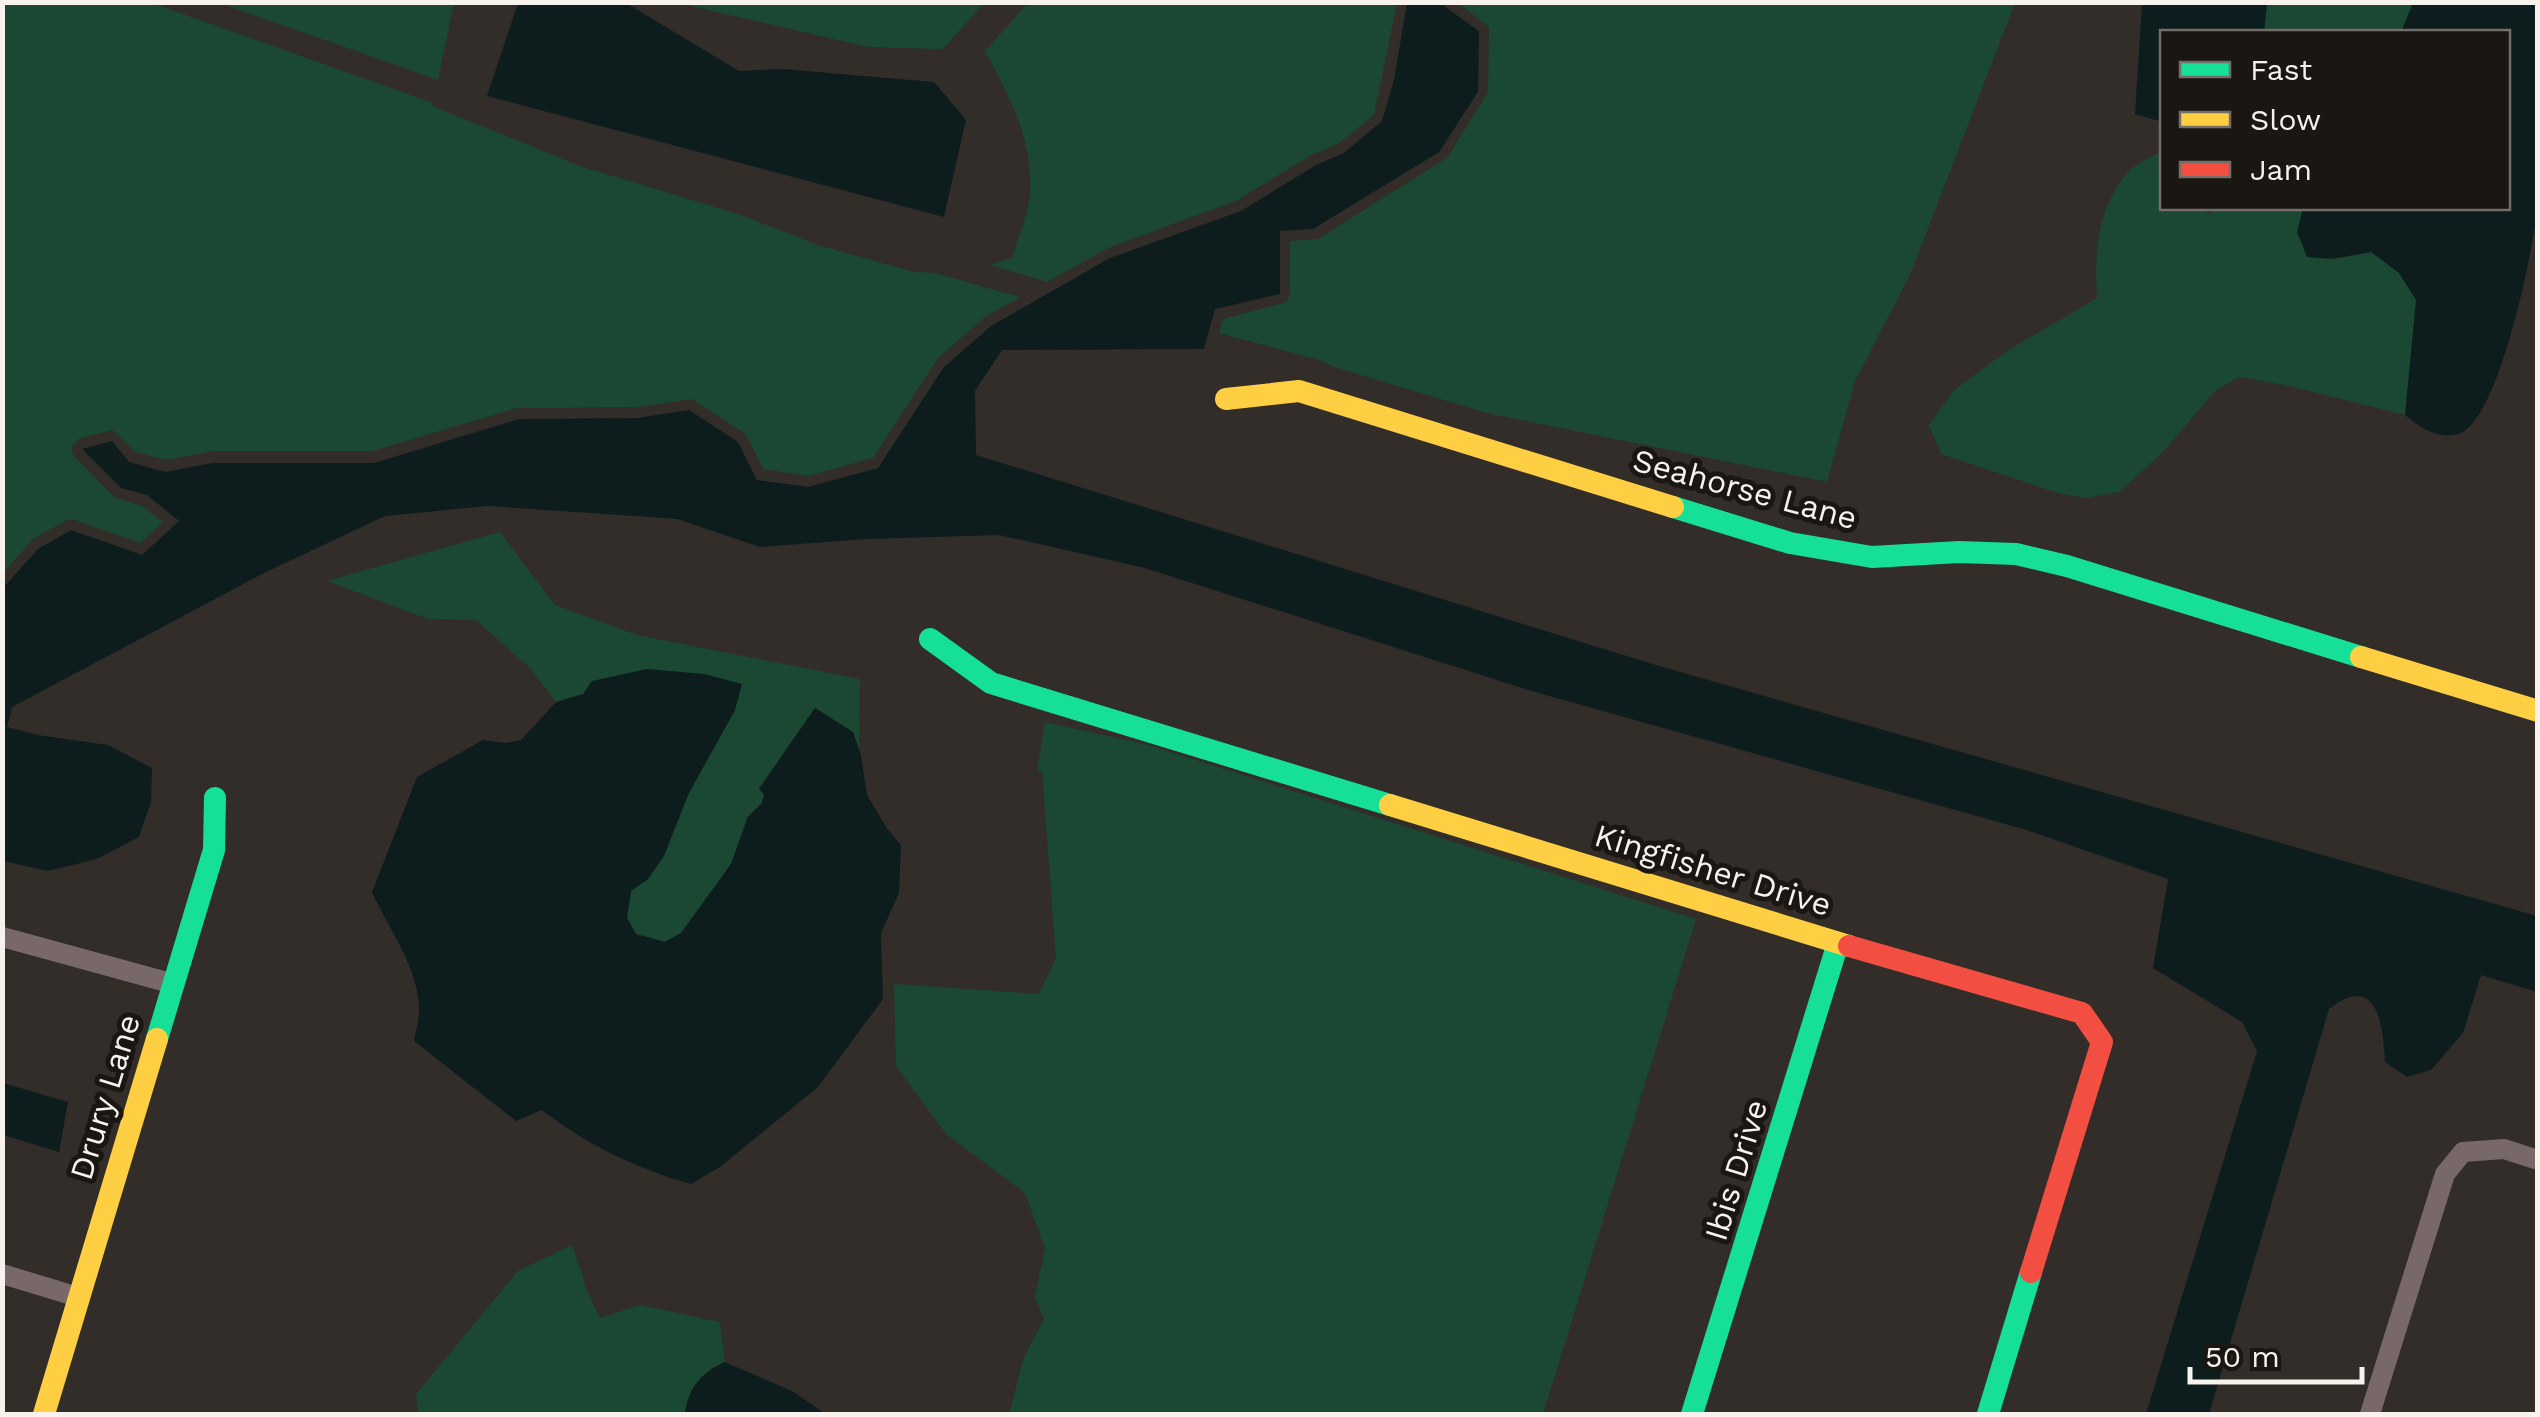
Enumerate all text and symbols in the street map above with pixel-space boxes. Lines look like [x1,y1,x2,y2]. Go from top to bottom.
legend [2160,30,2510,210]
text: Fast [2250,52,2313,87]
text: Slow [2250,102,2321,137]
text: Jam [2250,152,2312,187]
street label: Seahorse Lane [1629,441,1861,537]
street label: Kingfisher Drive [1590,816,1836,924]
street label: Drury Lane [62,1010,148,1184]
street label: Ibis Drive [1697,1095,1775,1245]
scale bar [2190,1322,2362,1384]
text: 50 m [2205,1339,2280,1374]

